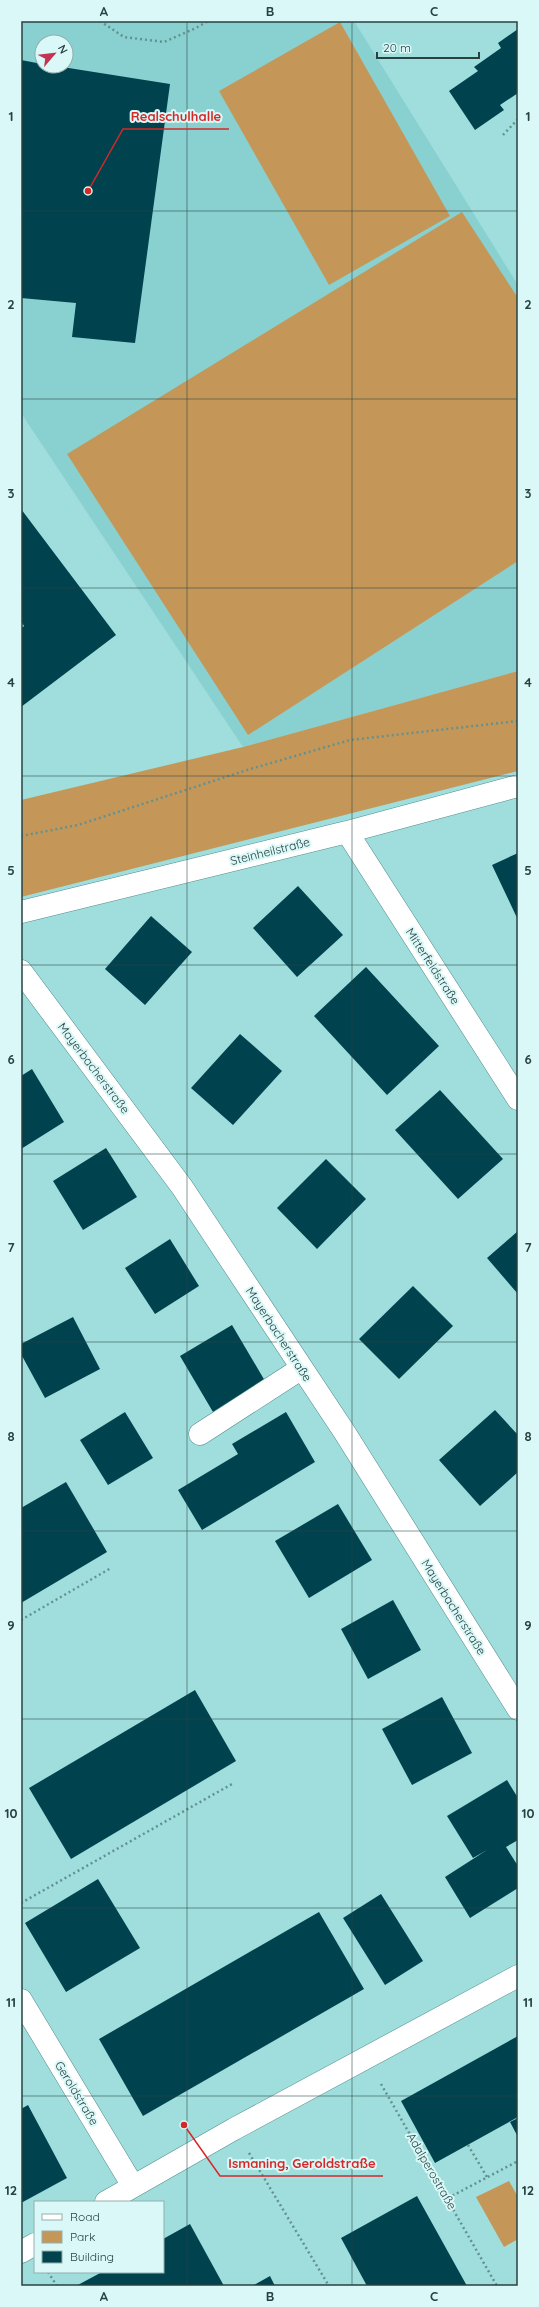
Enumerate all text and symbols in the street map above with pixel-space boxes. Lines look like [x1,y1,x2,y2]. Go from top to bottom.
text: A [100,3,109,19]
text: B [266,3,274,19]
text: C [430,3,438,19]
north arrow [34,34,74,74]
scale bar [377,34,479,60]
text: 20 m [383,40,411,55]
text: N [55,42,71,56]
callout: Realschulhalle [123,104,229,129]
text: 1 [8,108,14,124]
text: Realschulhalle [131,108,222,124]
text: 1 [525,108,531,124]
text: 2 [7,296,15,312]
text: 2 [524,296,532,312]
text: 3 [8,485,15,501]
text: 3 [525,485,532,501]
text: 4 [7,674,15,690]
text: 4 [524,674,532,690]
street label: Steinheilstraße [229,834,312,868]
text: 5 [7,862,15,878]
text: 5 [524,862,532,878]
street label: Mitterfeldstraße [403,925,463,1007]
street label: Mayerbacherstraße [55,1020,133,1117]
text: 6 [7,1051,15,1067]
text: 6 [524,1051,532,1067]
text: 7 [7,1239,15,1255]
text: 7 [524,1239,532,1255]
street label: Mayerbacherstraße [243,1284,315,1384]
text: 8 [7,1428,15,1444]
text: 8 [524,1428,532,1444]
street label: Mayerbacherstraße [419,1556,490,1658]
text: 9 [7,1617,15,1633]
text: 9 [524,1617,532,1633]
text: 10 [4,1805,18,1821]
text: 10 [521,1805,535,1821]
text: 11 [6,1994,16,2010]
text: 11 [523,1994,533,2010]
street label: Geroldstraße [52,2058,102,2128]
street label: Adalperostraße [404,2130,460,2212]
callout: Ismaning, Geroldstraße [220,2151,383,2176]
text: Ismaning, Geroldstraße [228,2155,376,2171]
text: 12 [5,2182,17,2198]
text: 12 [522,2182,534,2198]
legend [34,2201,164,2273]
text: Road [70,2209,100,2224]
text: Park [70,2229,95,2244]
text: Building [70,2249,114,2264]
text: A [100,2288,109,2304]
text: B [266,2288,274,2304]
text: C [430,2288,438,2304]

